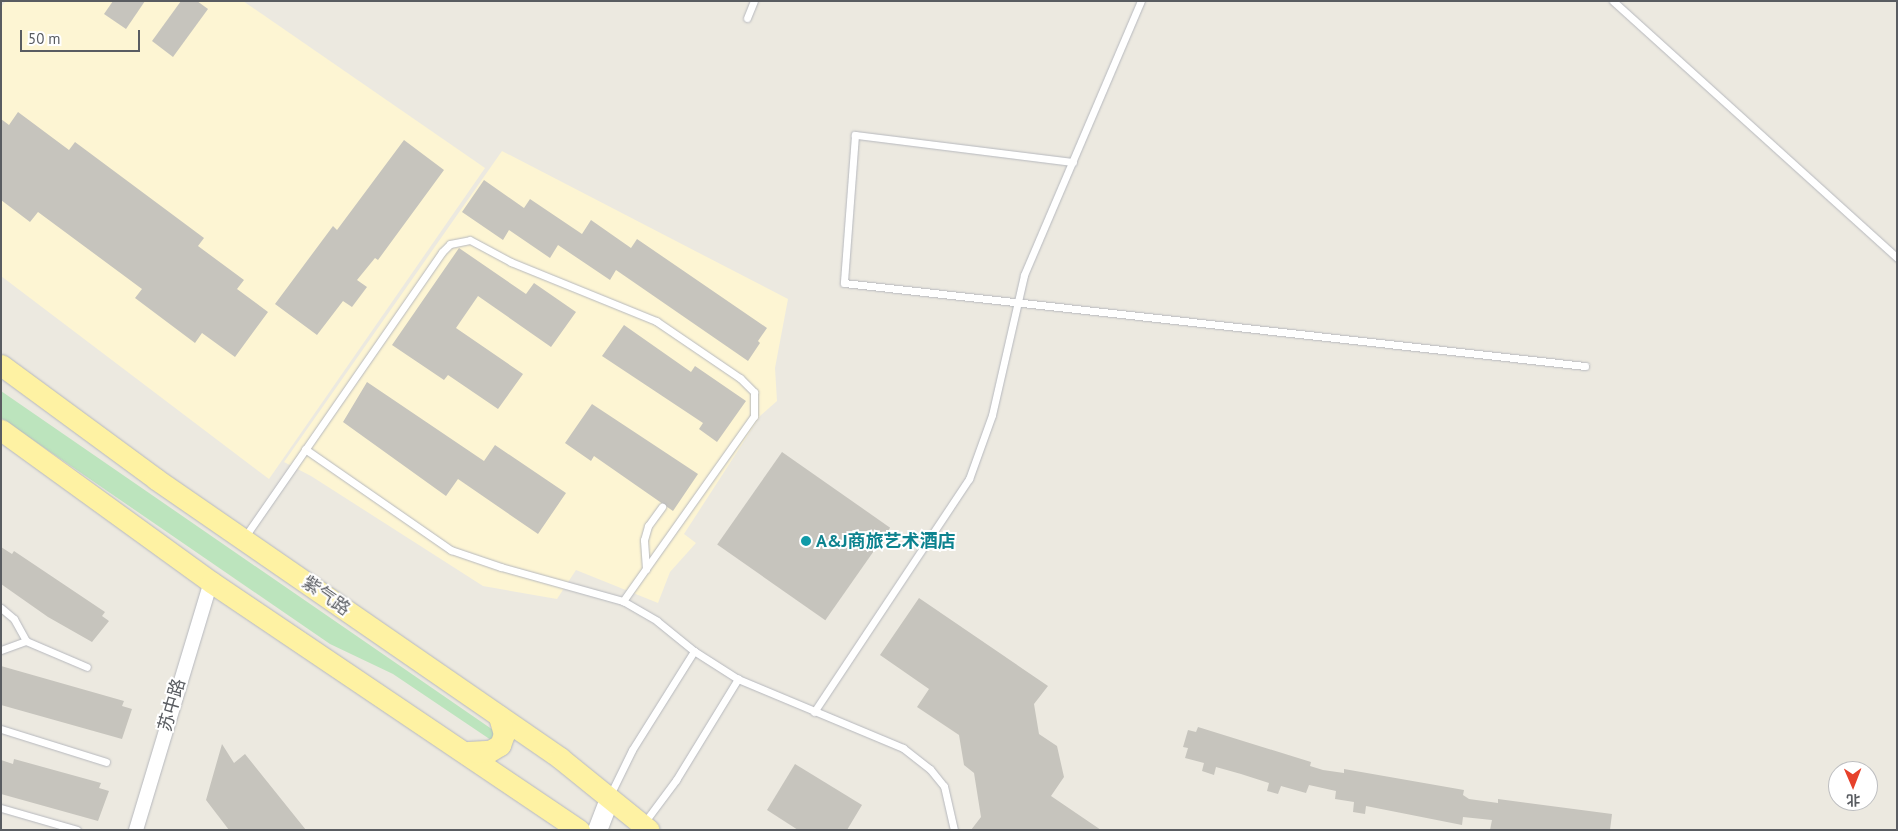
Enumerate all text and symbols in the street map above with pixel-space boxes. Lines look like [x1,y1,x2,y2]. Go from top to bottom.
scale bar [22,20,142,52]
text: 50 m [28,29,61,48]
place label: A&J商旅艺术酒店 [816,530,956,552]
marker: A&J商旅艺术酒店 [800,535,812,547]
street label: 紫气路 [298,572,354,620]
street label: 苏中路 [154,676,190,734]
north arrow [1828,761,1878,811]
text: 北 [1846,791,1860,809]

